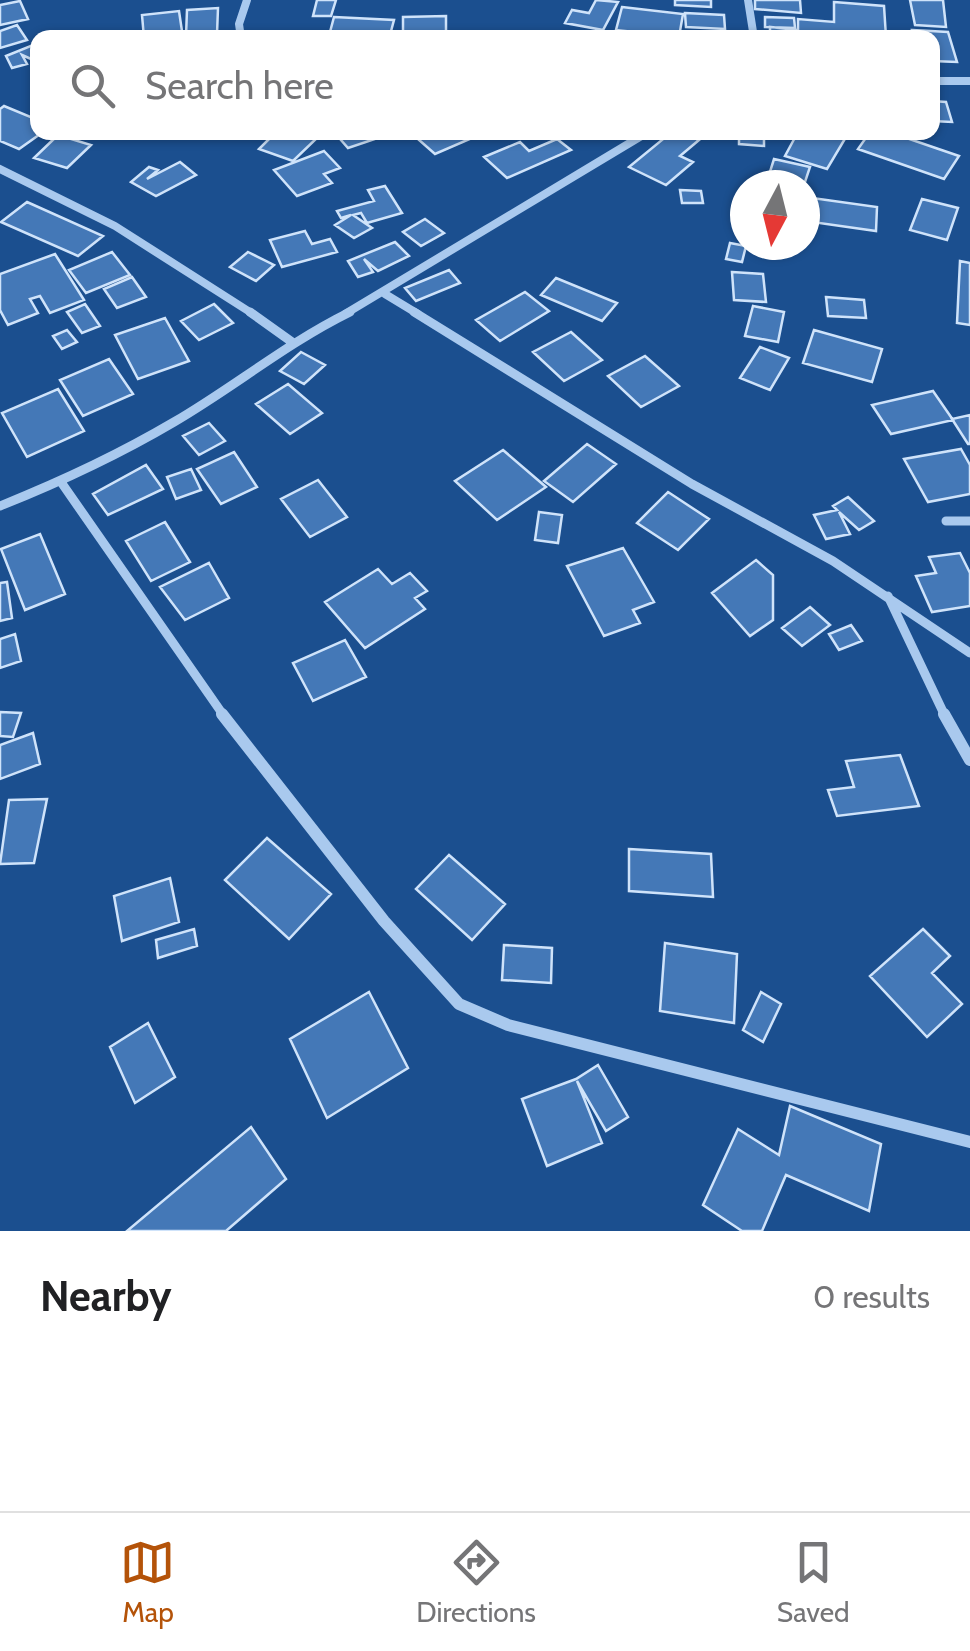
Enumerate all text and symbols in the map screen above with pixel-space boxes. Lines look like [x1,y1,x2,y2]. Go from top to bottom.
search box [30,30,940,140]
icon: search [65,58,120,113]
text: Search here [145,62,334,109]
north arrow [730,170,820,260]
text: Nearby [40,1270,172,1322]
text: 0 results [813,1277,930,1316]
tab: Map [120,1535,175,1629]
tab: Directions [416,1535,536,1629]
tab: Saved [777,1535,850,1629]

